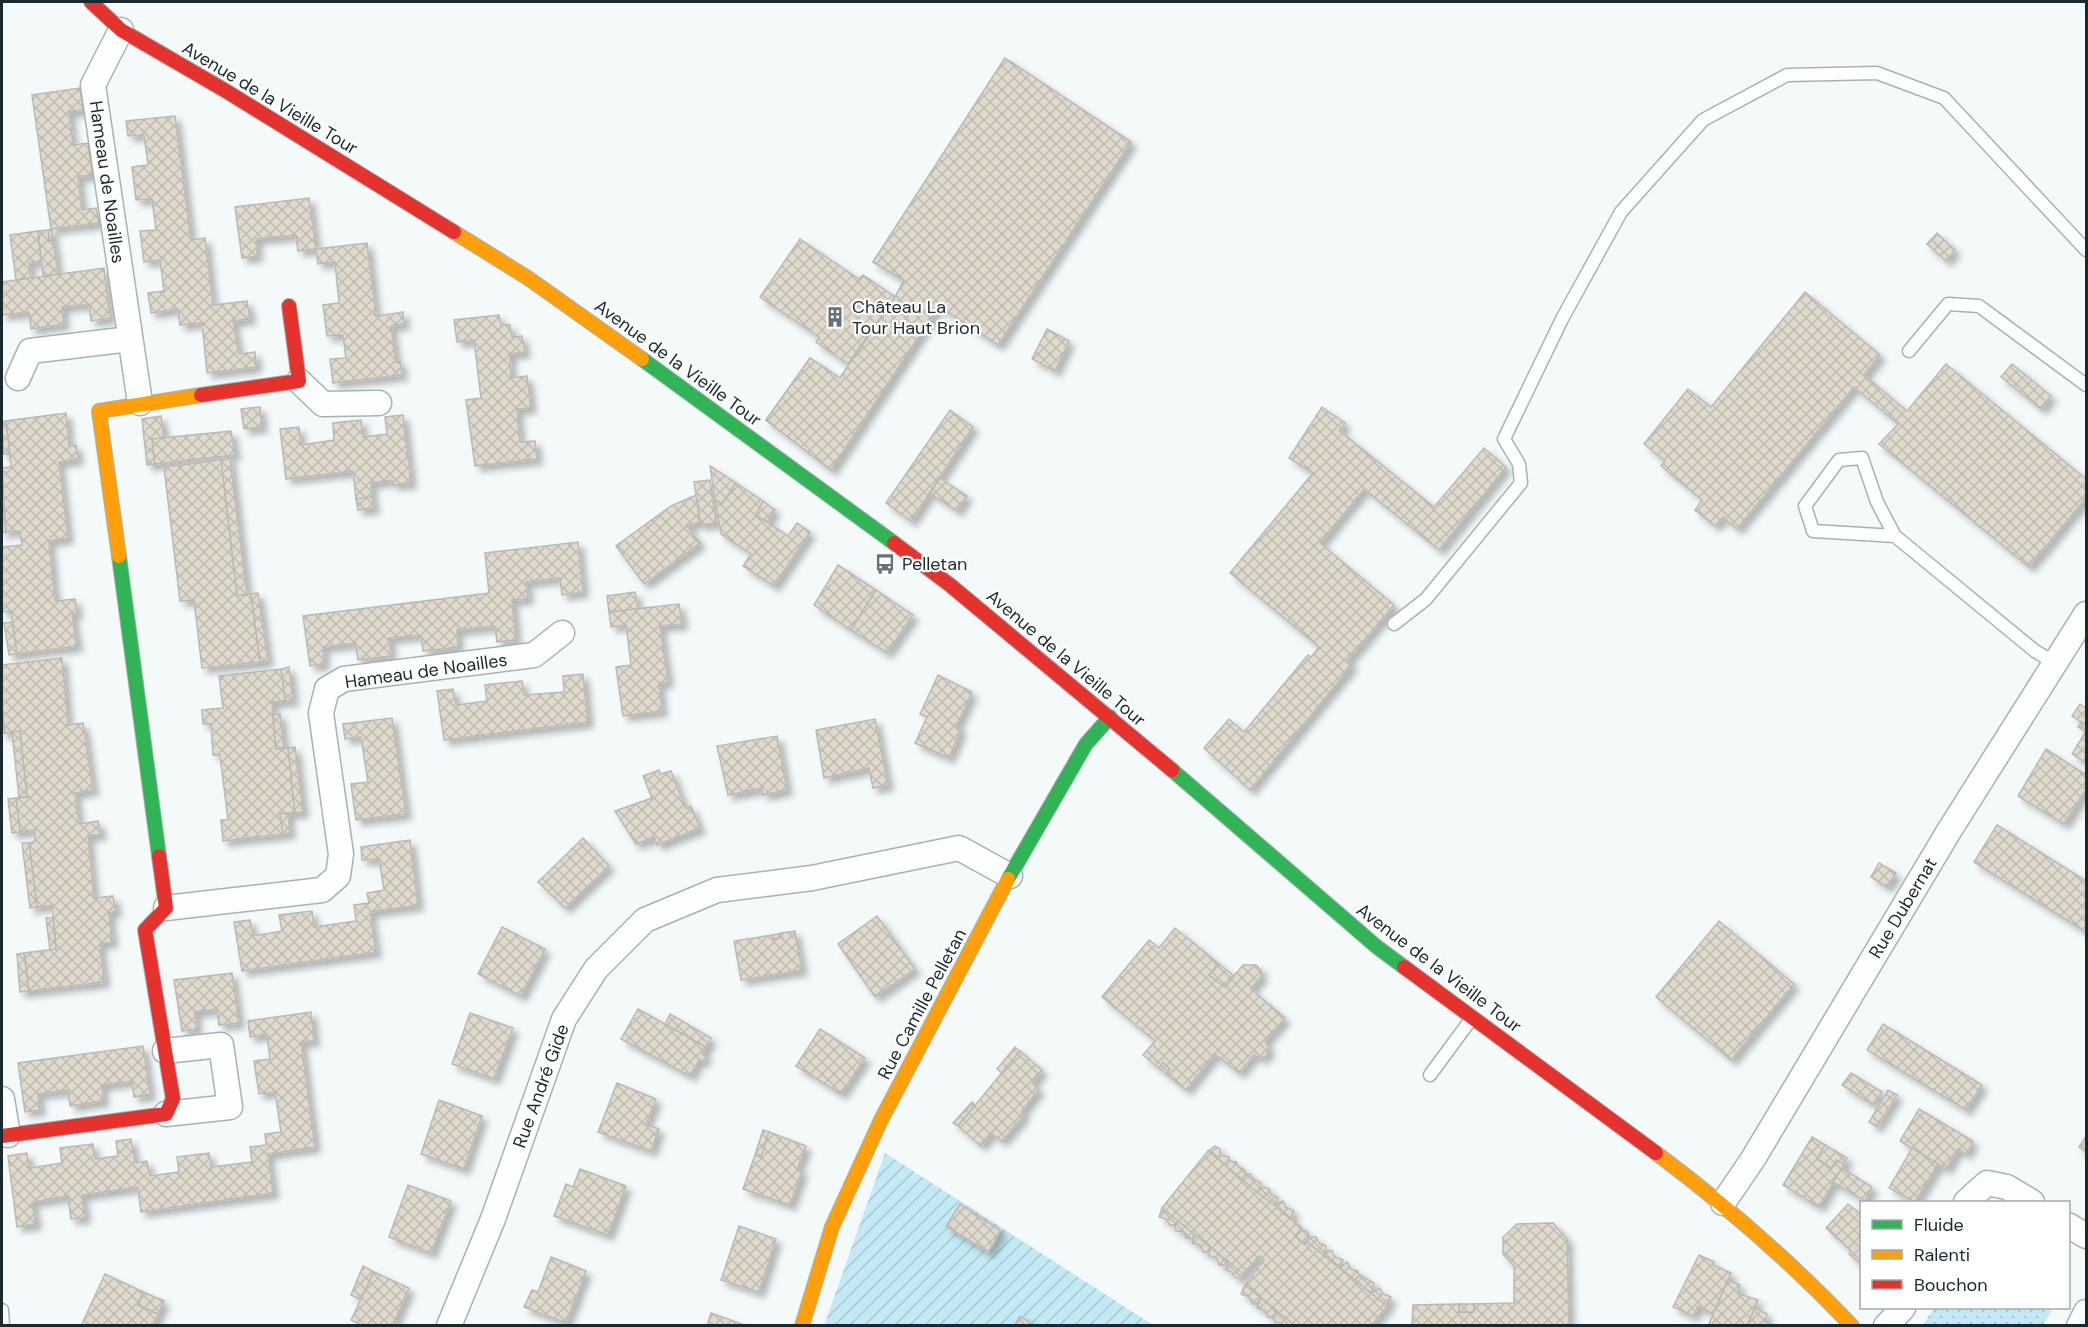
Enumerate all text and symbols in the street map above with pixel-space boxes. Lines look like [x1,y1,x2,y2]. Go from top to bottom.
street label: Avenue de la Vieille Tour [178,36,363,160]
street label: Hameau de Noailles [84,99,130,265]
street label: Avenue de la Vieille Tour [590,294,767,432]
place label: Château La Tour Haut Brion [852,295,980,340]
building icon: Château La Tour Haut Brion [823,305,847,329]
bus stop icon: Pelletan [873,552,897,576]
place label: Pelletan [902,552,967,576]
street label: Avenue de la Vieille Tour [981,584,1151,732]
street label: Hameau de Noailles [343,648,509,694]
street label: Rue Dubernat [1863,853,1943,963]
street label: Avenue de la Vieille Tour [1352,898,1527,1038]
street label: Rue Camille Pelletan [872,924,972,1084]
street label: Rue André Gide [507,1021,575,1151]
legend [1860,1201,2070,1309]
text: Fluide [1914,1213,1964,1237]
text: Ralenti [1914,1243,1970,1267]
text: Bouchon [1914,1273,1988,1297]

